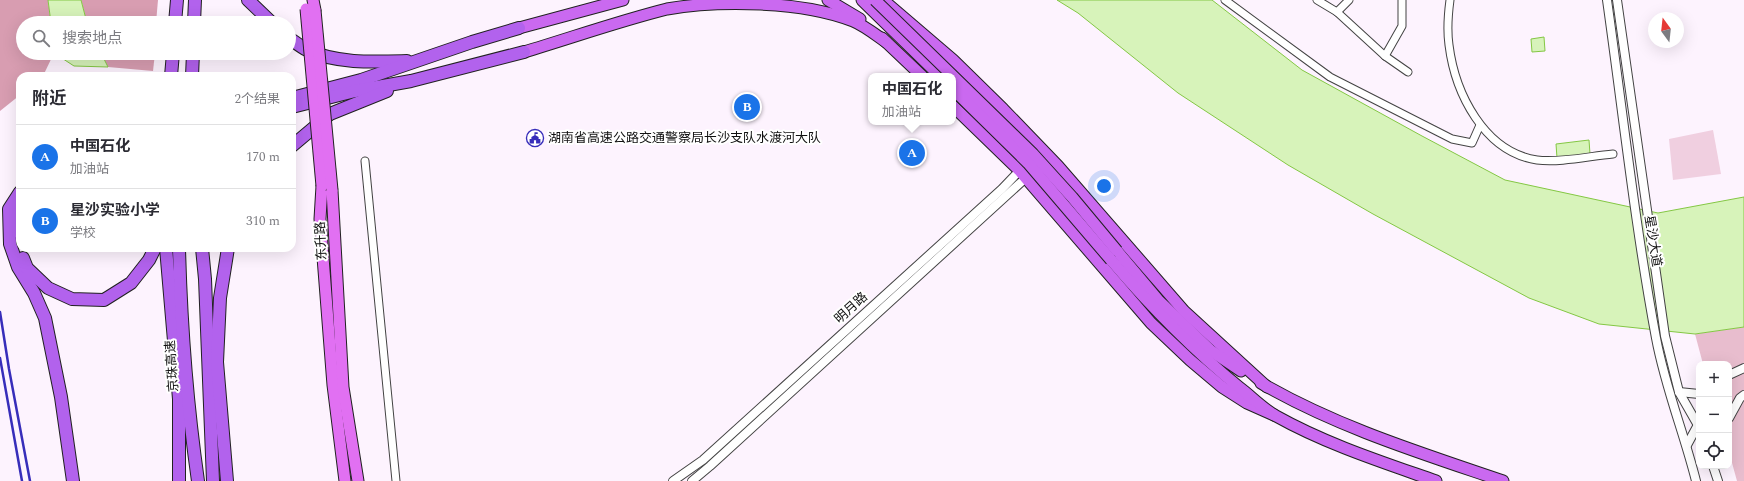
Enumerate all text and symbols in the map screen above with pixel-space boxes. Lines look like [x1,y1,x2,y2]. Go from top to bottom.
north arrow [1648,12,1684,48]
search box [16,16,296,60]
icon: search [30,27,52,49]
text: 搜索地点 [62,27,122,50]
popup [868,73,956,125]
text: 中国石化 [882,78,942,101]
text: 附近 [32,86,66,112]
text: 2个结果 [234,89,280,109]
pin: B [734,92,760,122]
text: 加油站 [882,102,921,122]
public building icon: 湖南省高速公路交通警察局长沙支队水渡河大队 [525,128,545,148]
place label: 湖南省高速公路交通警察局长沙支队水渡河大队 [548,128,821,148]
text: 中国石化 [70,135,130,158]
pin: A [899,138,925,168]
text: A [40,147,50,167]
text: 170 m [246,147,280,167]
text: 加油站 [70,159,109,179]
your location [1094,176,1114,196]
text: 星沙实验小学 [70,199,160,222]
text: B [40,211,50,231]
text: 310 m [246,211,280,231]
street label: 星沙大道 [1639,214,1667,268]
street label: 东升路 [310,221,332,261]
text: 学校 [70,223,96,243]
street label: 明月路 [830,288,872,328]
street label: 京珠高速 [160,339,184,393]
map controls [1696,361,1732,469]
button: + [1696,361,1732,397]
button: − [1696,397,1732,433]
button: locate [1696,433,1732,469]

